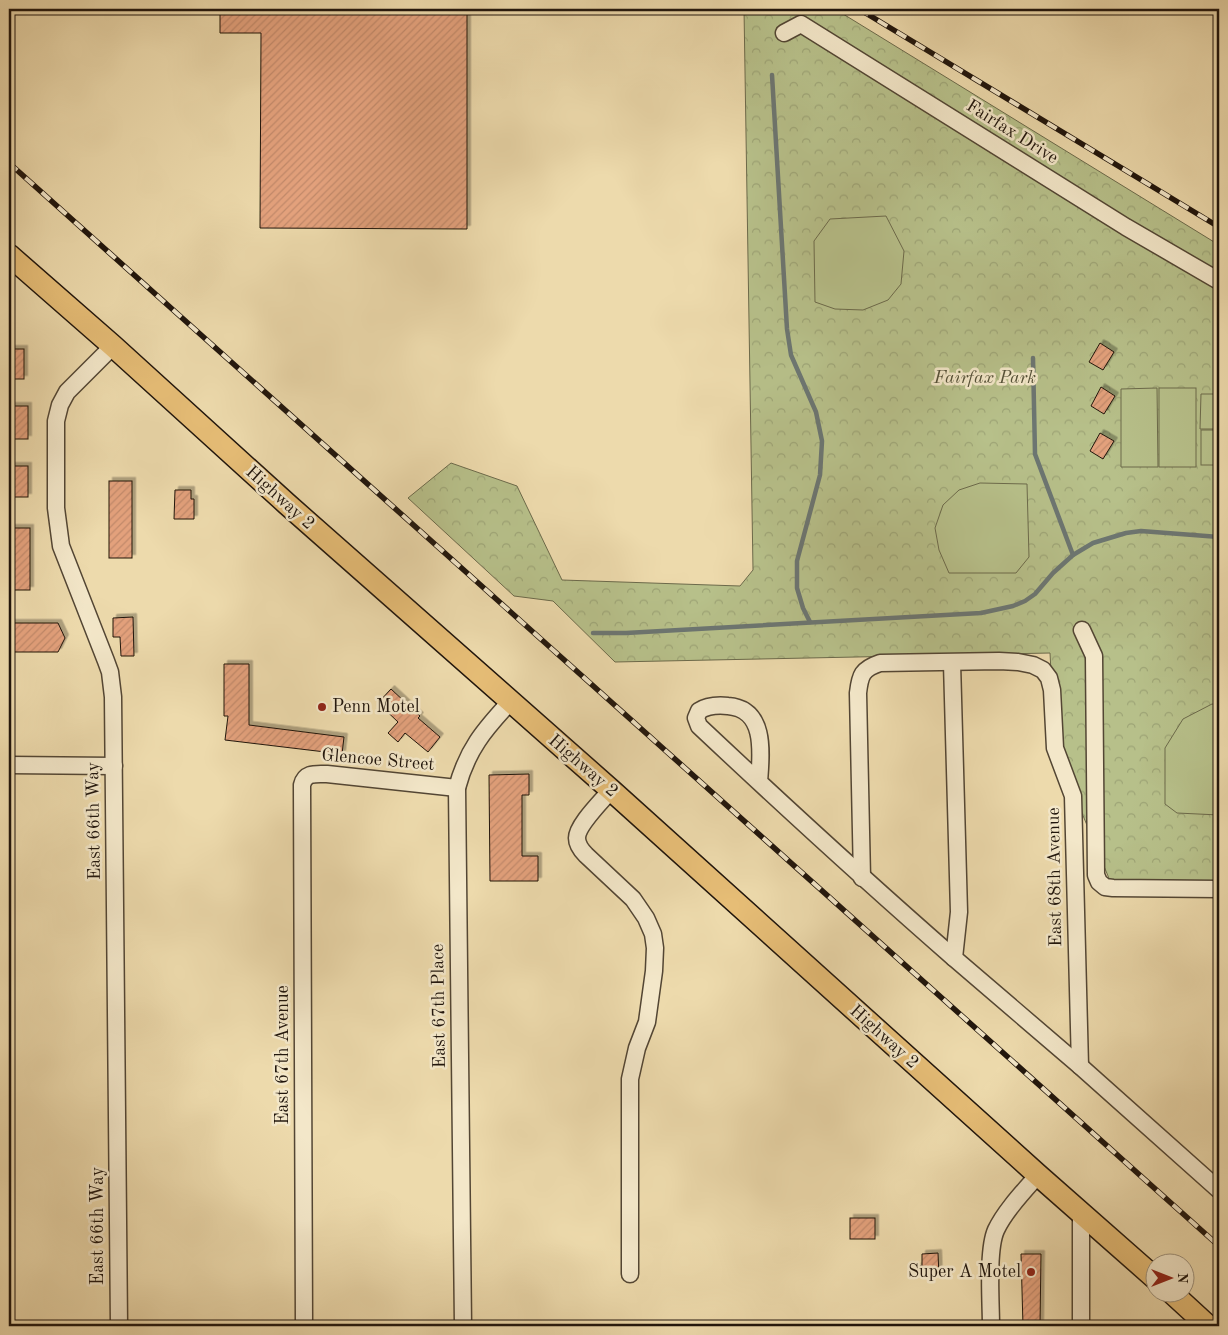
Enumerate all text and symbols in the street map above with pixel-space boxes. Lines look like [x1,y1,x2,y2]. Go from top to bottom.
street label: Fairfax Drive [963,97,1061,167]
park label: Fairfax Park [933,369,1036,387]
street label: Highway 2 [242,463,318,533]
place label: Penn Motel [332,698,420,716]
marker: Penn Motel [316,701,328,713]
street label: Highway 2 [545,731,621,801]
street label: Glencoe Street [321,746,435,774]
street label: East 66th Way [84,761,104,880]
street label: East 68th Avenue [1045,807,1065,947]
street label: East 67th Place [429,944,449,1068]
street label: East 67th Avenue [274,985,292,1125]
street label: Highway 2 [846,1002,922,1072]
street label: East 66th Way [89,1166,107,1285]
north arrow [1146,1252,1196,1302]
place label: Super A Motel [908,1263,1021,1281]
marker: Super A Motel [1025,1266,1037,1278]
text: N [1175,1273,1189,1284]

